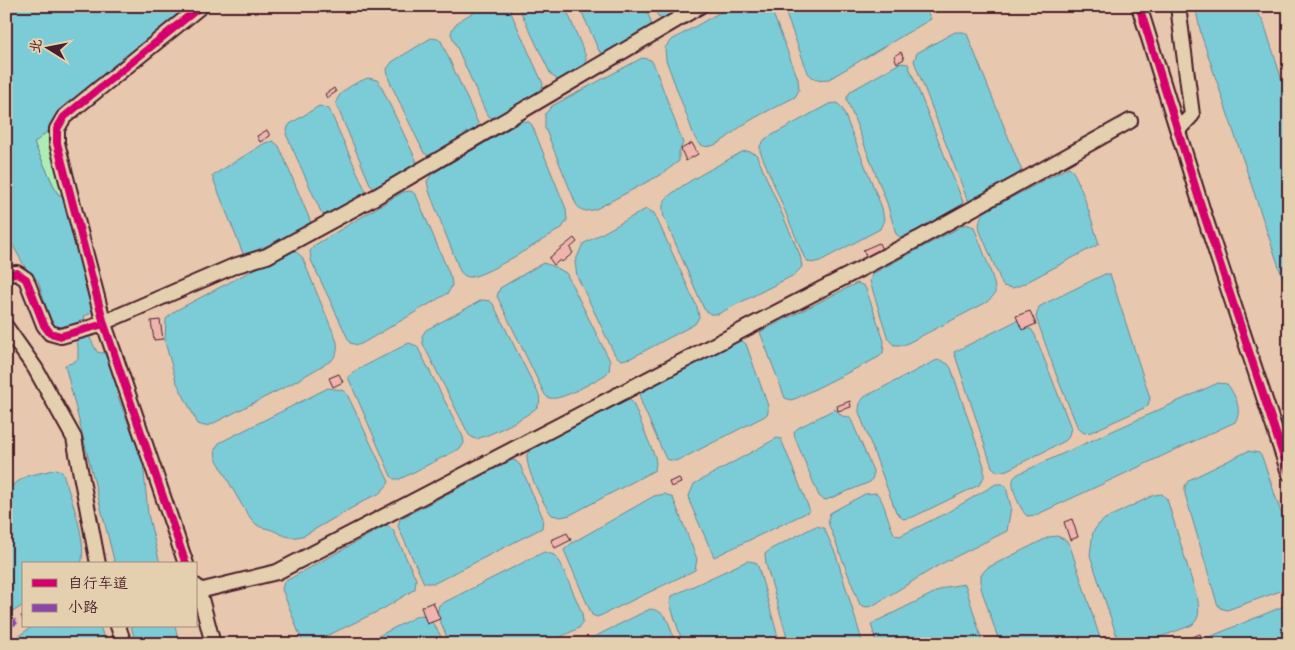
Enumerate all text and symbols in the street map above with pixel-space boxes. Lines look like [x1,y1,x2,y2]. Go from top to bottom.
north arrow [22,22,72,72]
text: 北 [24,37,48,55]
legend [22,562,198,628]
text: 自行车道 [68,572,128,596]
text: 小路 [68,596,98,620]

